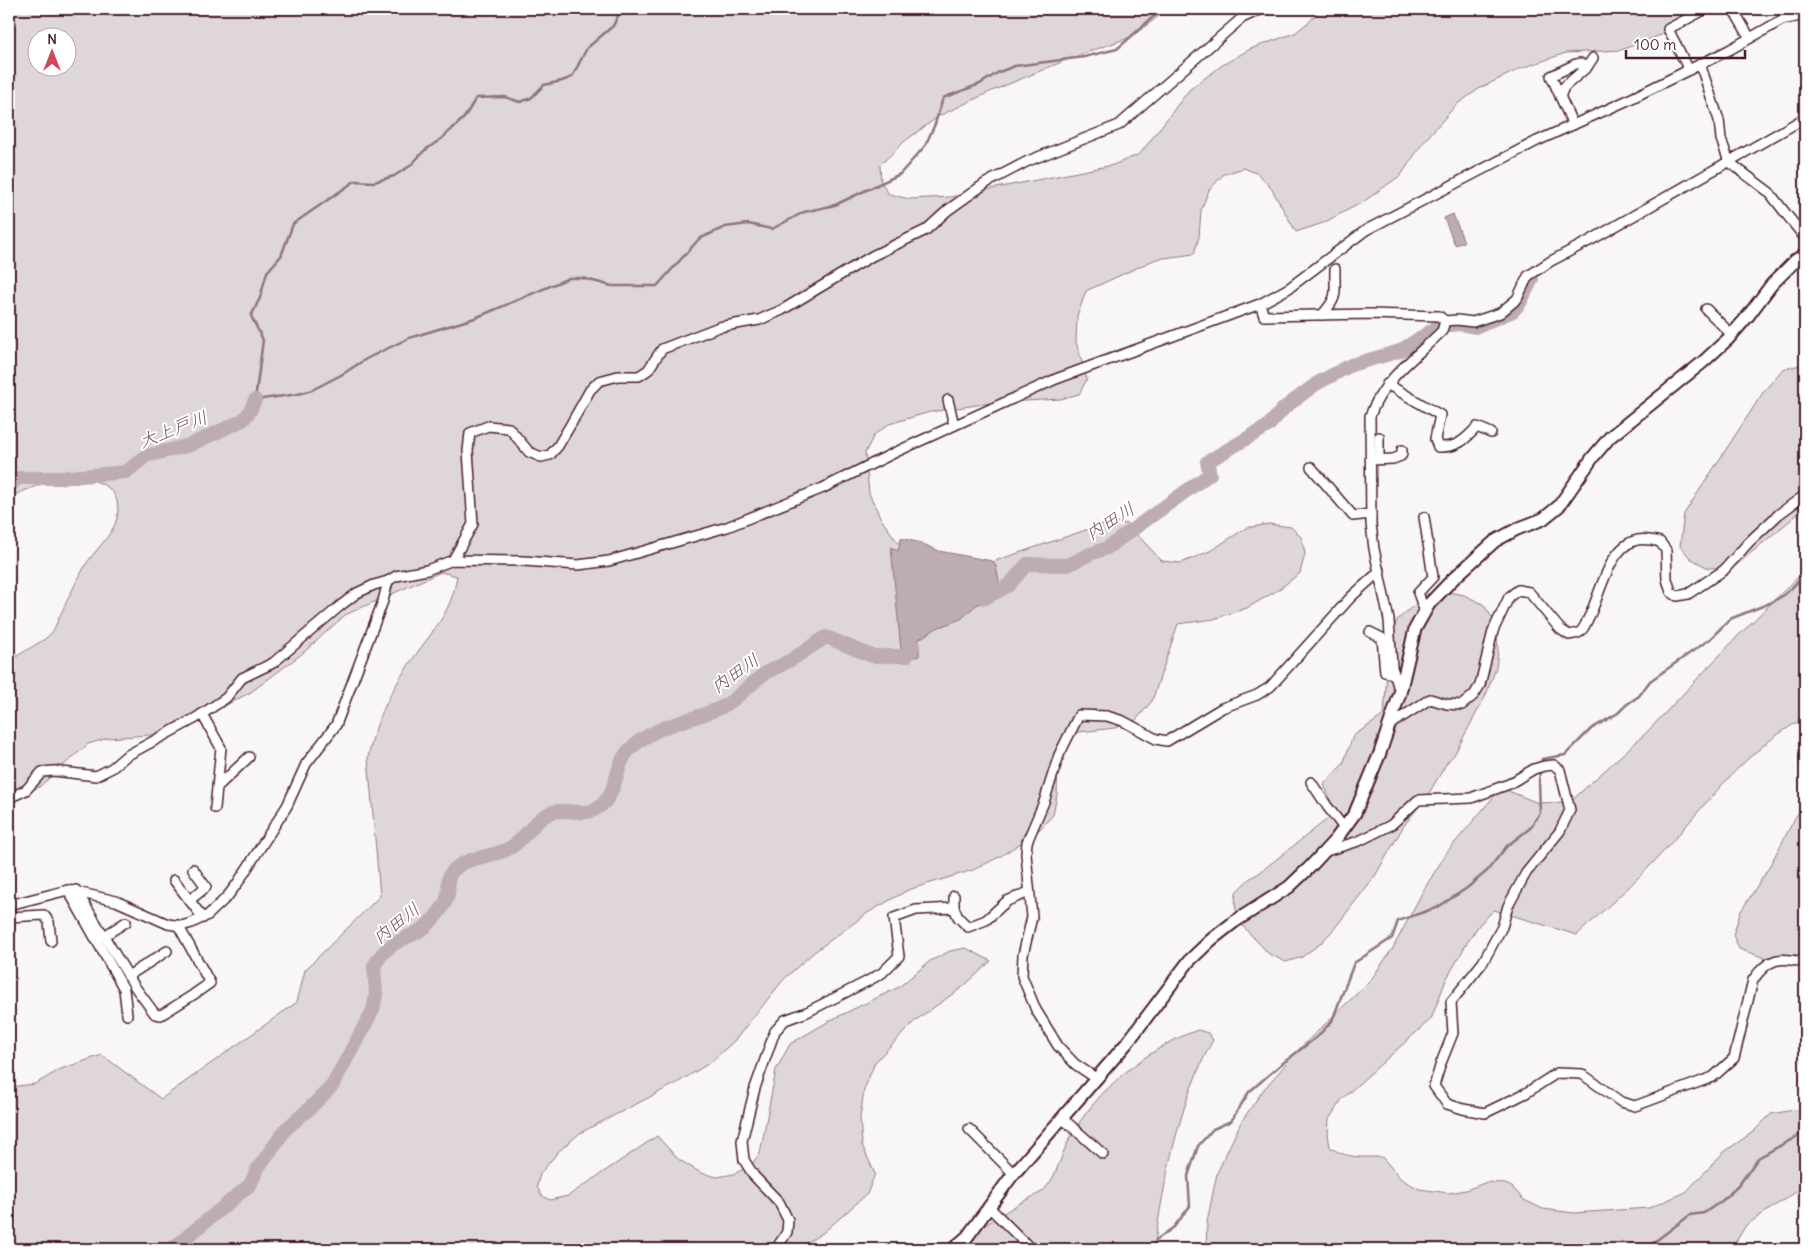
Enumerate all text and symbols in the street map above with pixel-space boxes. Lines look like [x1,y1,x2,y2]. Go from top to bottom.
north arrow [28,28,78,78]
scale bar [1626,28,1745,60]
text: N [47,30,57,48]
text: 100 m [1634,35,1676,54]
water label: 大上戸川 [135,405,211,453]
water label: 内田川 [1081,497,1139,545]
water label: 内田川 [706,648,764,698]
water label: 内田川 [368,897,424,949]

